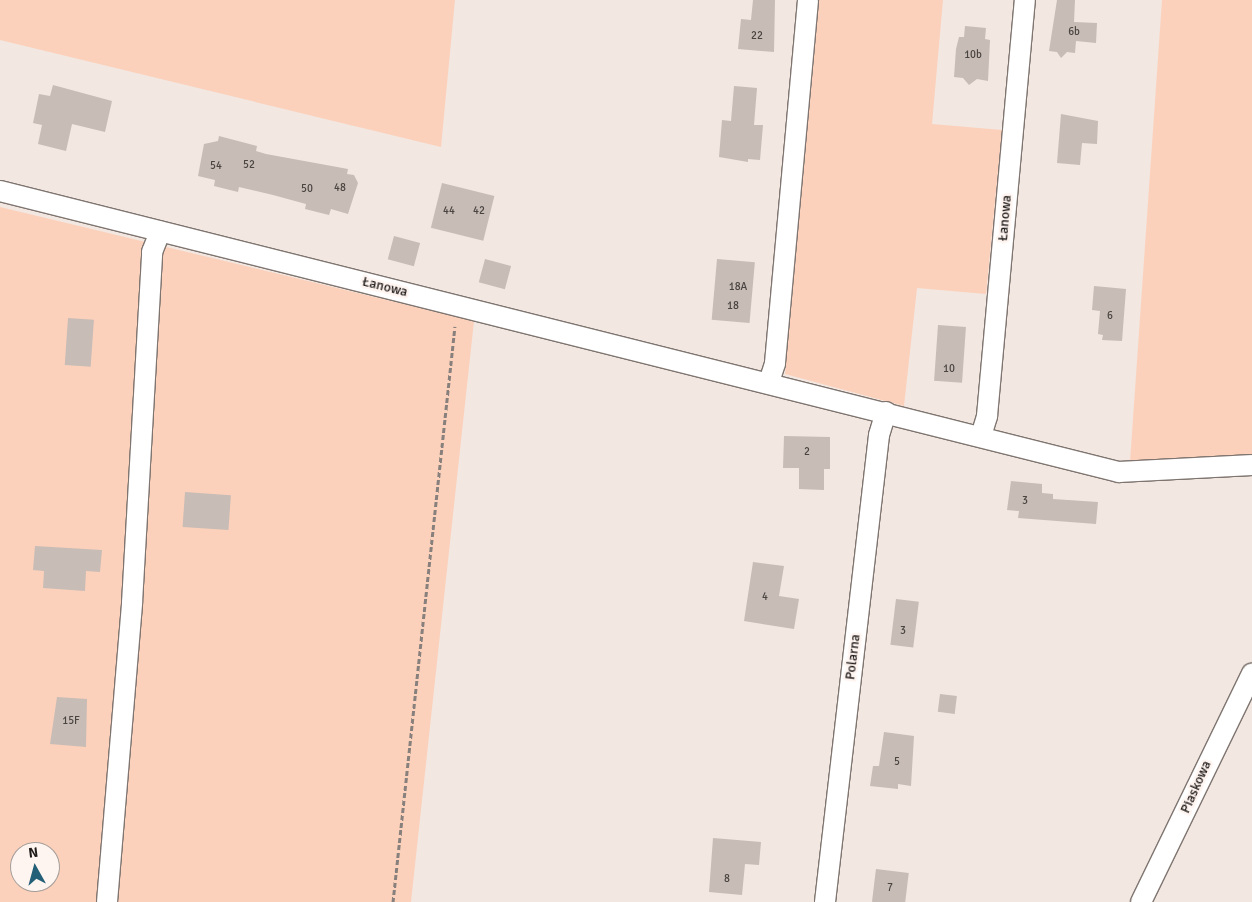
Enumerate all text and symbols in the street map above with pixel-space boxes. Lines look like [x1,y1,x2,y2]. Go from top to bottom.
house number: 6b [1068,25,1080,39]
house number: 22 [751,29,763,43]
house number: 10b [964,48,982,62]
house number: 52 [243,158,255,172]
house number: 54 [210,159,222,173]
house number: 48 [334,181,346,195]
house number: 50 [301,182,313,196]
street label: Łanowa [995,194,1015,242]
house number: 44 [443,204,455,218]
house number: 42 [473,204,485,218]
street label: Łanowa [361,273,409,301]
house number: 18A [729,280,747,294]
house number: 18 [727,299,739,313]
house number: 6 [1107,309,1113,323]
house number: 10 [943,362,955,376]
house number: 2 [804,445,810,459]
house number: 3 [1022,494,1028,508]
house number: 4 [762,590,768,604]
house number: 3 [900,624,906,638]
street label: Polarna [842,633,864,681]
house number: 15F [62,714,80,728]
house number: 5 [894,755,900,769]
street label: Piaskowa [1177,758,1215,816]
north arrow [10,842,60,892]
text: N [27,844,39,862]
house number: 8 [724,872,730,886]
house number: 7 [887,881,893,895]

